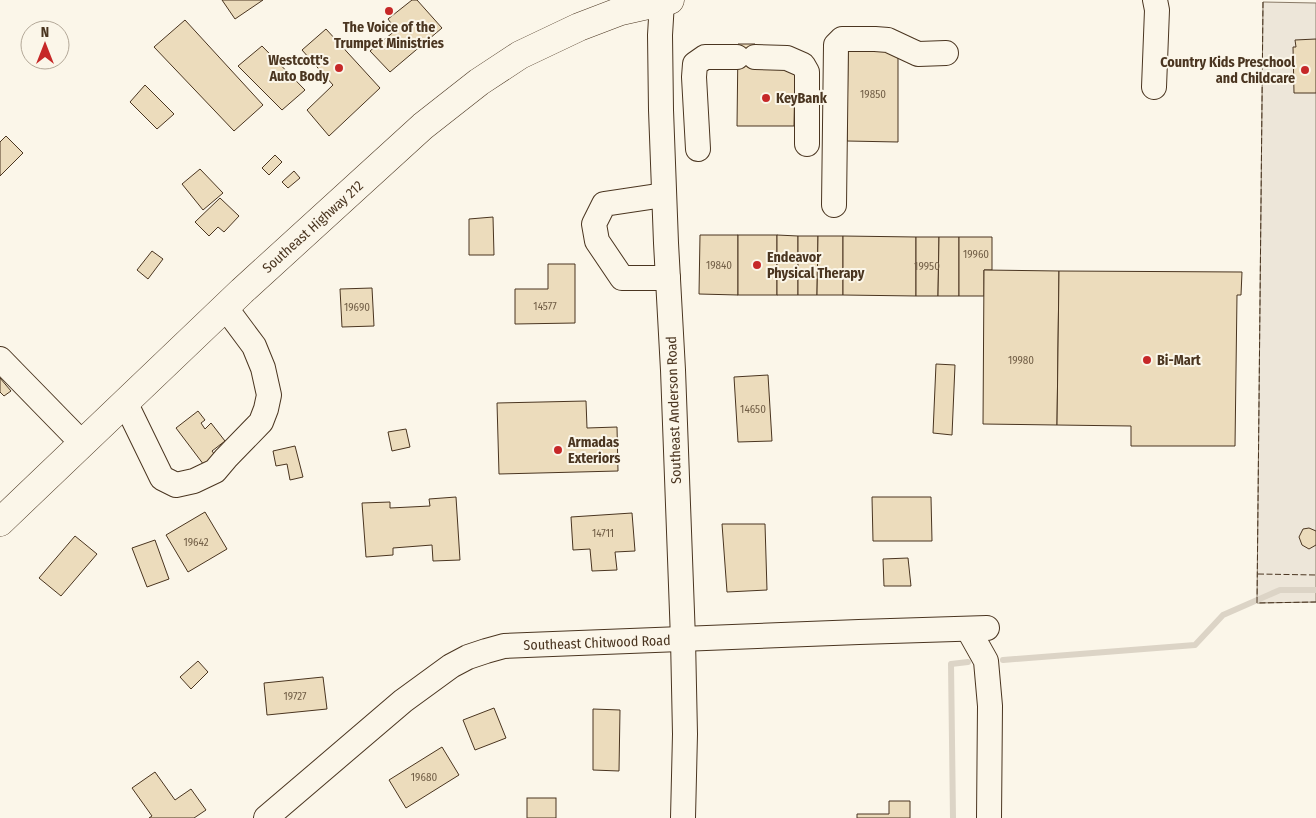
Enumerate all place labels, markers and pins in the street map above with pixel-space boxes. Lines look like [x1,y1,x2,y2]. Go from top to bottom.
marker: The Voice of the Trumpet Ministries [383,5,395,17]
place label: The Voice of the Trumpet Ministries [334,19,444,52]
place label: Westcott's Auto Body [268,52,329,85]
place label: Country Kids Preschool and Childcare [1160,54,1295,87]
marker: Westcott's Auto Body [333,62,345,74]
marker: Country Kids Preschool and Childcare [1299,64,1311,76]
place label: KeyBank [776,90,828,107]
marker: KeyBank [760,92,772,104]
place label: Endeavor Physical Therapy [767,249,865,282]
marker: Endeavor Physical Therapy [751,259,763,271]
place label: Bi-Mart [1157,352,1202,369]
marker: Bi-Mart [1141,354,1153,366]
place label: Armadas Exteriors [567,434,620,467]
marker: Armadas Exteriors [552,444,564,456]

